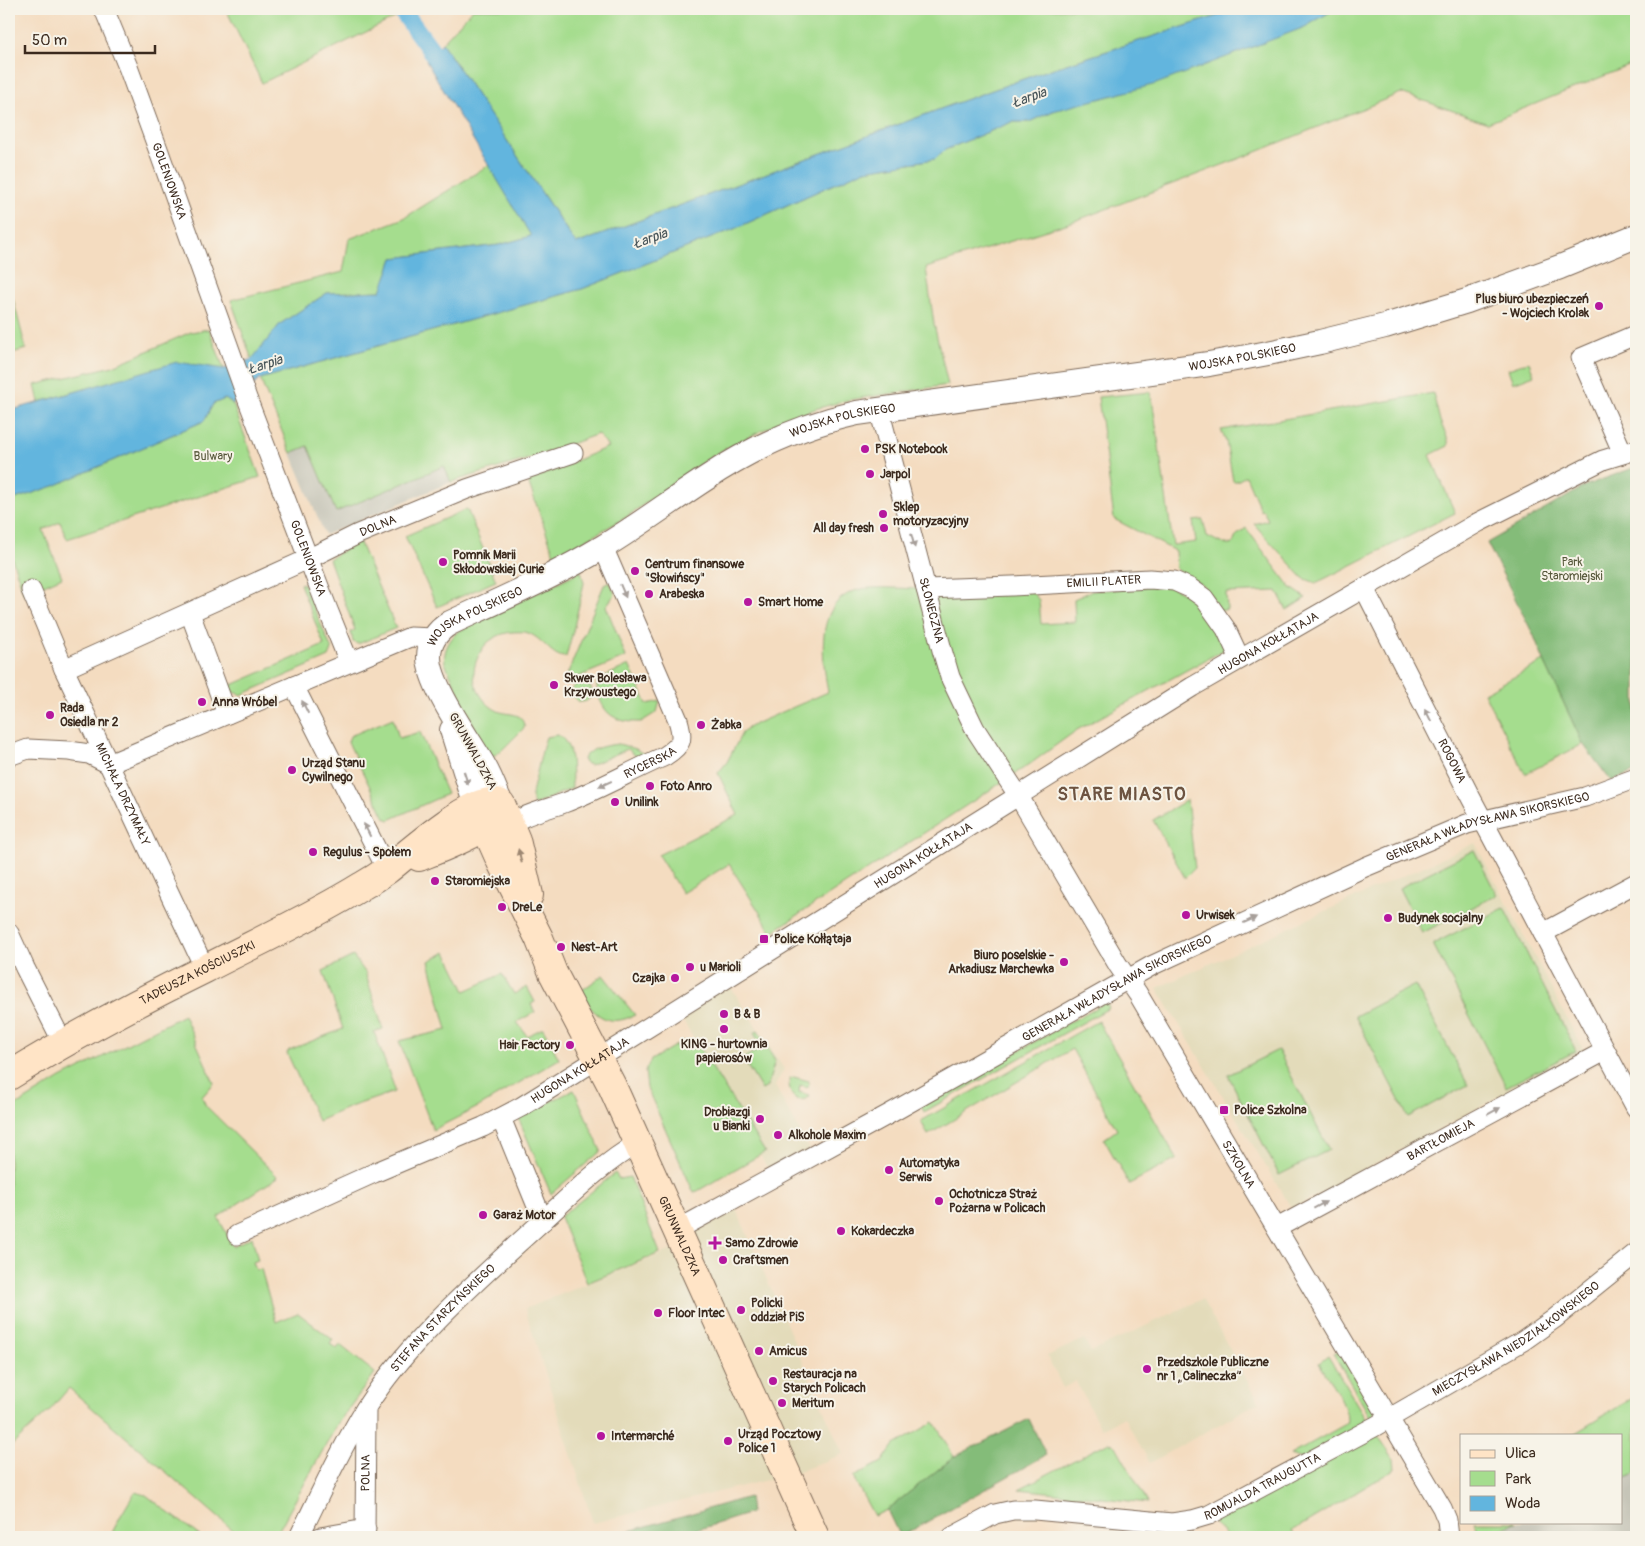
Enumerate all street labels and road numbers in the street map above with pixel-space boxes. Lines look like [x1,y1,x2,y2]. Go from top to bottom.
street label: GOLENIOWSKA [148,141,190,222]
street label: WOJSKA POLSKIEGO [1188,340,1298,375]
street label: WOJSKA POLSKIEGO [788,401,897,441]
street label: DOLNA [358,512,399,540]
street label: GOLENIOWSKA [286,518,329,599]
street label: EMILII PLATER [1066,572,1142,591]
street label: SŁONECZNA [915,576,947,645]
street label: WOJSKA POLSKIEGO [424,583,525,649]
street label: HUGONA KOŁŁĄTAJA [1215,609,1321,678]
street label: GRUNWALDZKA [445,710,500,793]
street label: ROGOWA [1434,737,1469,786]
street label: MICHAŁA DRZYMAŁY [92,741,153,848]
street label: RYCERSKA [622,743,680,782]
street label: GENERAŁA WŁADYSŁAWA SIKORSKIEGO [1384,789,1592,865]
street label: HUGONA KOŁŁĄTAJA [871,819,976,892]
street label: GENERAŁA WŁADYSŁAWA SIKORSKIEGO [1020,932,1214,1045]
street label: TADEUSZA KOŚCIUSZKI [137,938,258,1009]
street label: HUGONA KOŁŁĄTAJA [528,1034,632,1107]
street label: BARTŁOMIEJA [1405,1116,1477,1164]
street label: SZKOLNA [1218,1138,1258,1191]
street label: GRUNWALDZKA [655,1194,704,1279]
street label: STEFANA STARZYŃSKIEGO [387,1261,499,1375]
street label: MIECZYSŁAWA NIEDZIAŁKOWSKIEGO [1430,1278,1603,1400]
street label: ROMUALDA TRAUGUTTA [1203,1450,1323,1524]
street label: POLNA [358,1454,374,1492]

